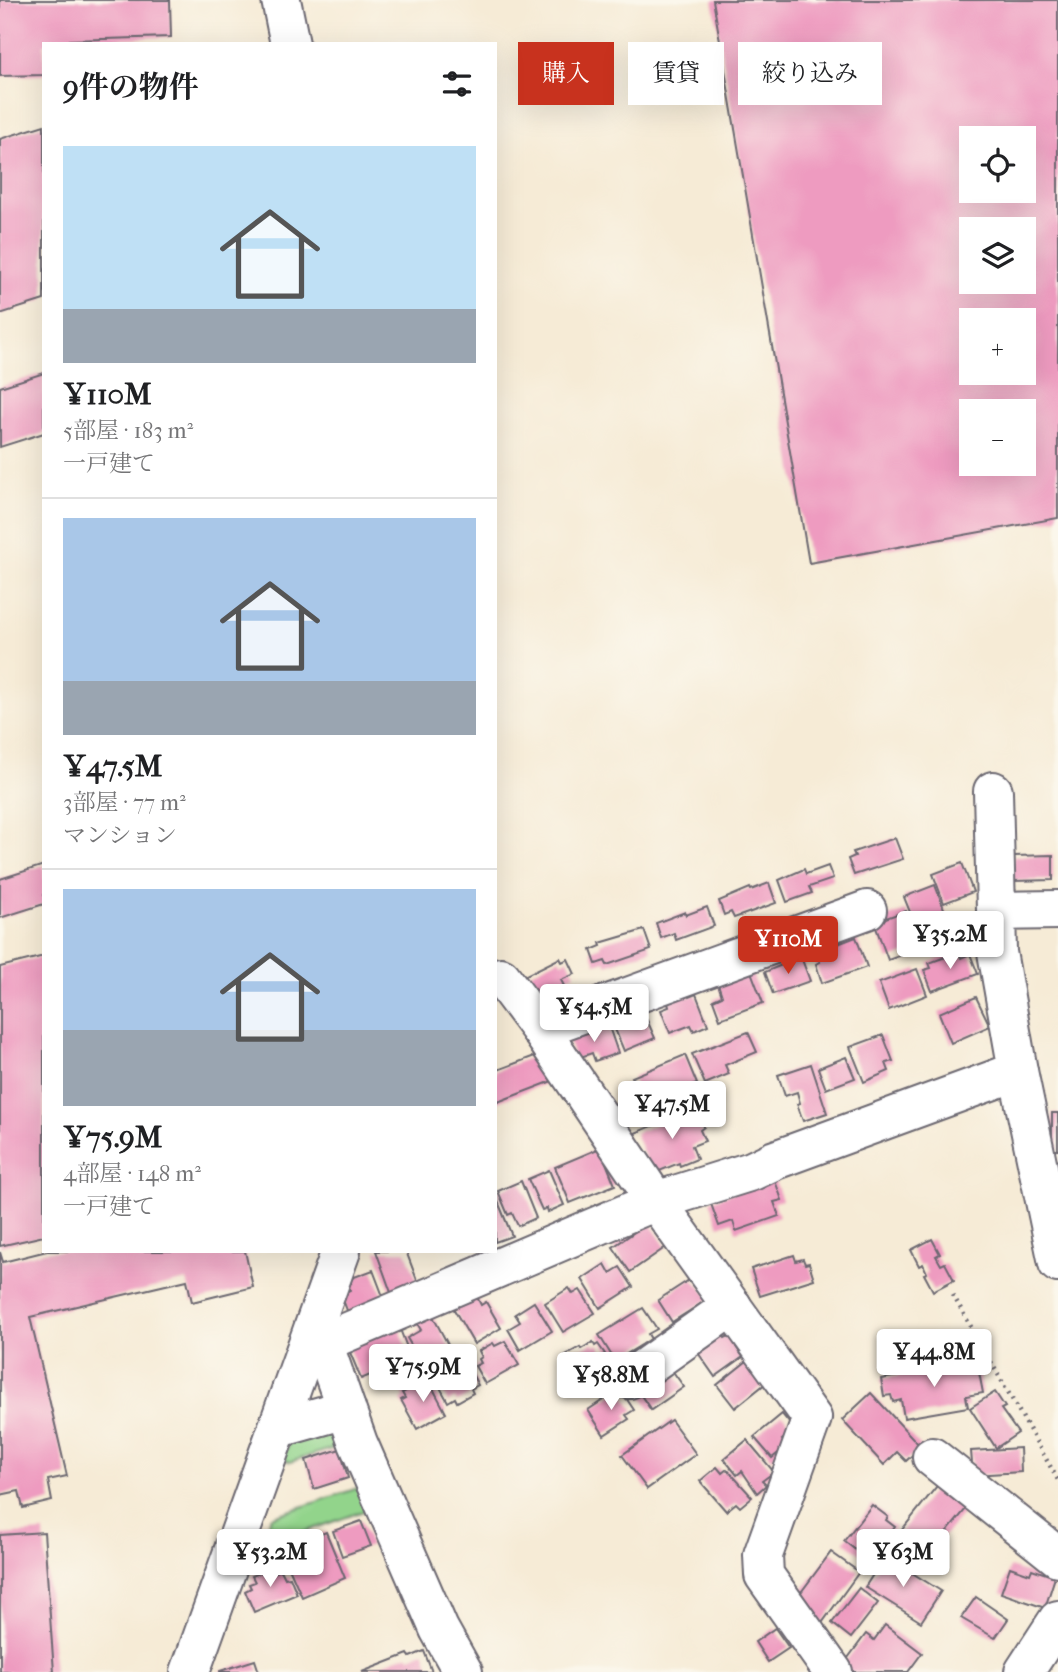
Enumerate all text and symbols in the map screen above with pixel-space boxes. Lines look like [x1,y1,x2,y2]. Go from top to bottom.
chip: 購入 [518,42,614,105]
chip: 賃貸 [628,42,724,105]
chip: 絞り込み [738,42,882,105]
icon: filters [438,65,476,103]
text: 9件の物件 [63,70,199,105]
map controls [959,126,1036,476]
button: locate [959,126,1036,203]
icon: home [207,191,333,317]
button: layers [959,217,1036,294]
button: + [959,308,1036,385]
text: ¥110M [63,377,152,412]
button: − [959,399,1036,476]
text: 5部屋 · 183 m² [63,417,193,444]
text: 一戸建て [63,450,155,477]
icon: home [207,563,333,689]
text: ¥47.5M [63,749,162,784]
text: 3部屋 · 77 m² [63,789,186,816]
text: マンション [63,822,177,849]
pin: ¥35.2M [893,912,1007,971]
pin: ¥110M [739,916,837,976]
text: ¥35.2M [913,920,987,947]
text: ¥110M [754,925,822,952]
icon: home [207,934,333,1060]
pin: ¥54.5M [537,984,651,1044]
text: ¥54.5M [556,993,632,1020]
pin: ¥47.5M [615,1082,729,1141]
text: ¥47.5M [634,1090,710,1117]
text: ¥75.9M [63,1120,162,1155]
text: 4部屋 · 148 m² [63,1160,201,1187]
text: 一戸建て [63,1193,155,1220]
pin: ¥44.8M [877,1330,991,1389]
text: ¥44.8M [893,1338,975,1365]
pin: ¥75.9M [366,1344,480,1404]
pin: ¥58.8M [554,1352,668,1412]
text: ¥75.9M [385,1353,461,1380]
text: ¥58.8M [573,1361,649,1388]
pin: ¥53.2M [213,1530,327,1589]
pin: ¥63M [862,1530,944,1589]
text: ¥53.2M [233,1538,307,1565]
text: ¥63M [873,1538,933,1565]

